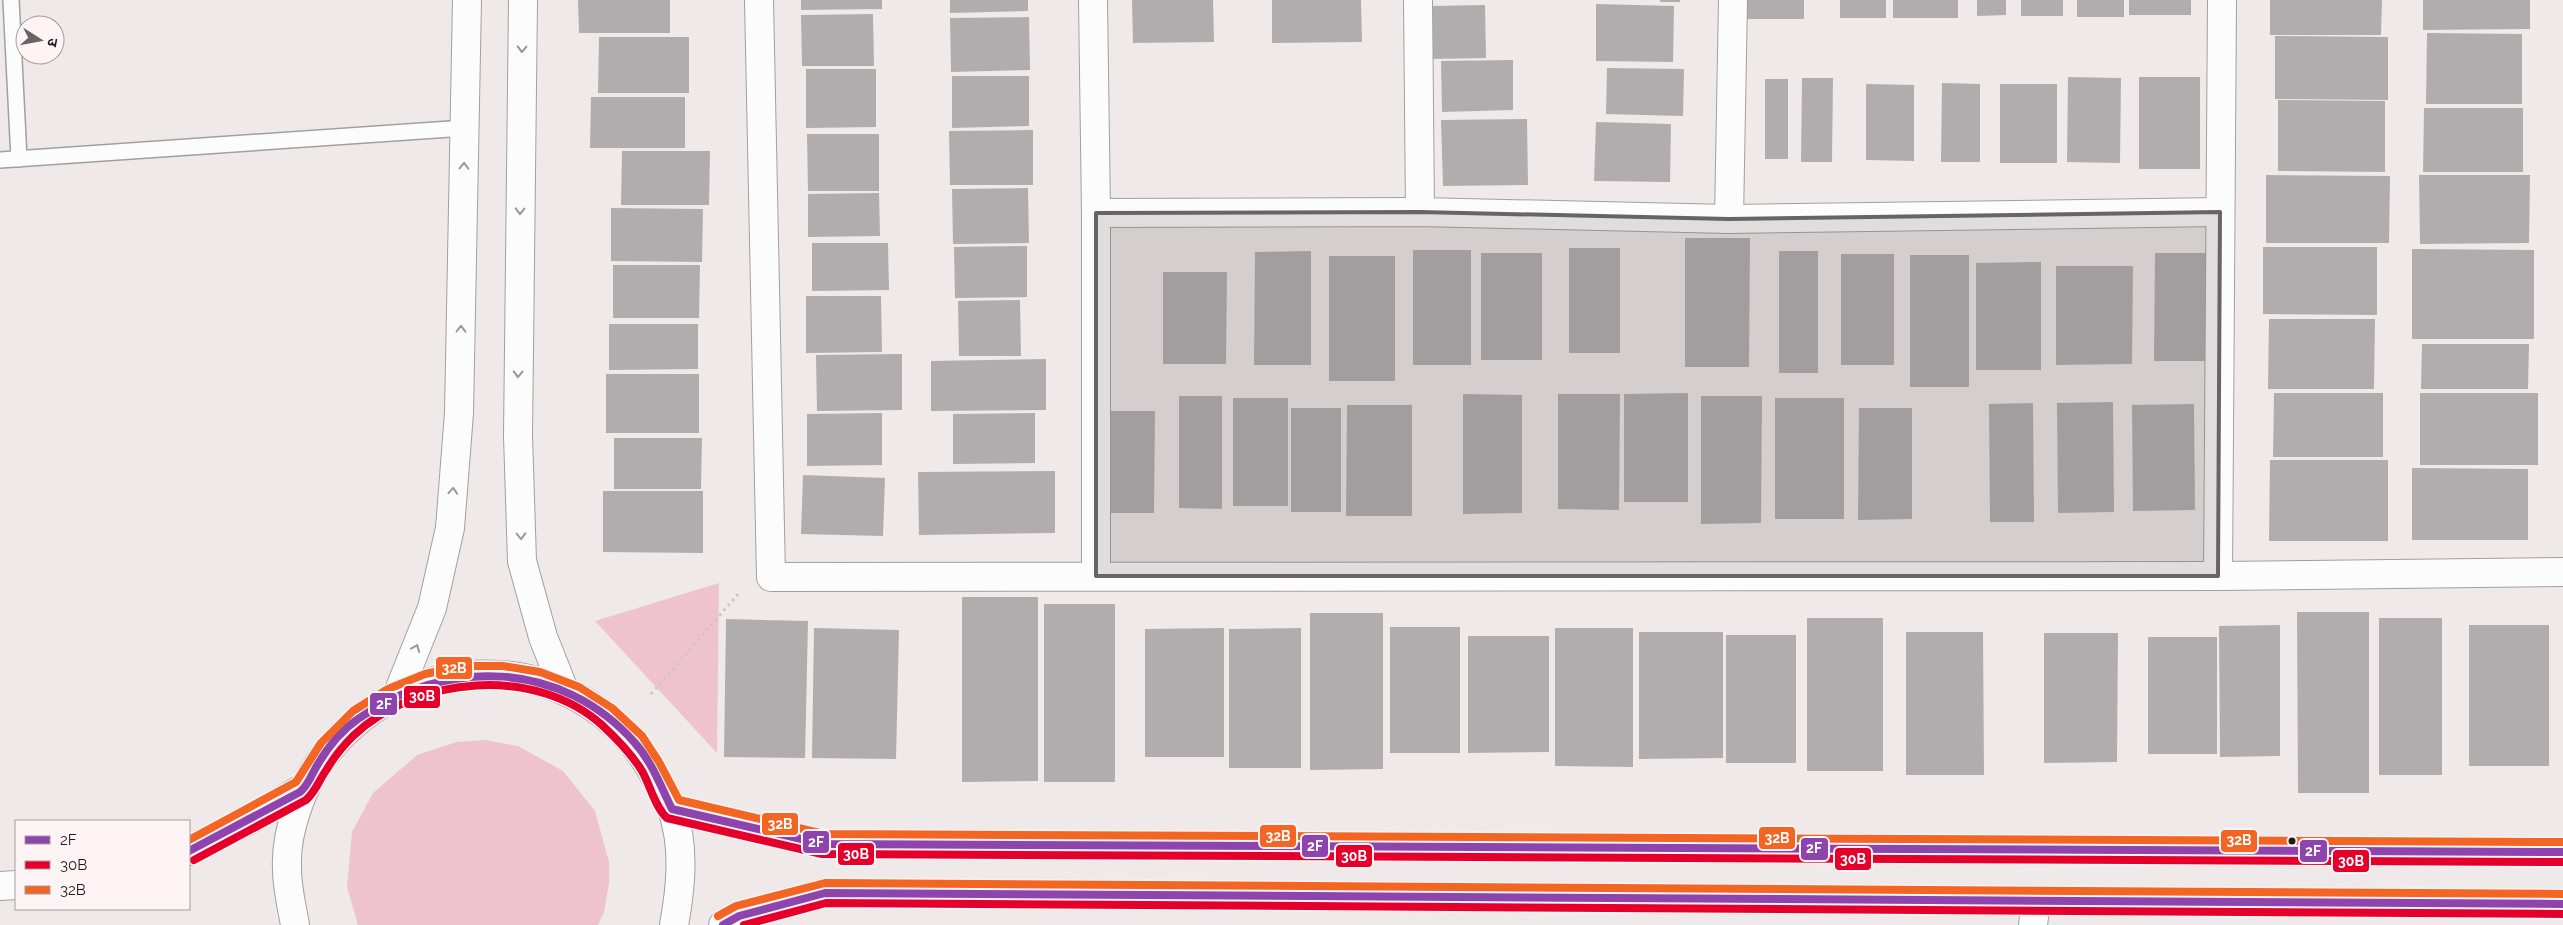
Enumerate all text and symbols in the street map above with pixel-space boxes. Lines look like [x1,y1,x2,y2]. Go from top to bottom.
north arrow [15,15,65,65]
text: उ [44,37,61,49]
one-way arrow [517,45,527,53]
one-way arrow [459,162,469,170]
one-way arrow [515,208,525,215]
one-way arrow [455,324,466,332]
one-way arrow [513,370,524,378]
one-way arrow [447,487,458,495]
one-way arrow [516,532,527,540]
one-way arrow [409,644,420,653]
line badge: 32B [435,656,473,680]
text: 32B [441,660,467,676]
line badge: 30B [403,685,441,709]
text: 30B [409,688,435,704]
line badge: 2F [369,692,398,716]
text: 2F [376,696,392,712]
line badge: 32B [761,812,799,836]
text: 32B [767,816,793,832]
legend [15,820,190,910]
line badge: 32B [1259,824,1297,848]
line badge: 32B [1758,826,1796,850]
text: 32B [1265,828,1291,844]
line badge: 32B [2220,829,2258,853]
line badge: 2F [802,830,830,854]
text: 32B [1764,830,1790,846]
text: 2F [60,831,77,849]
text: 32B [2226,832,2252,848]
text: 2F [808,834,824,850]
line badge: 2F [1301,834,1329,858]
unlabelled marker [2287,836,2297,846]
line badge: 2F [1800,837,1829,861]
text: 2F [1307,838,1323,854]
line badge: 2F [2299,839,2328,863]
text: 2F [1806,840,1822,856]
line badge: 30B [837,842,875,866]
text: 2F [2305,843,2321,859]
line badge: 30B [1335,844,1373,868]
text: 30B [843,846,869,862]
line badge: 30B [1834,847,1872,871]
text: 30B [1341,848,1367,864]
line badge: 30B [2332,849,2370,873]
text: 30B [1840,851,1866,867]
text: 30B [2338,853,2364,869]
text: 30B [60,856,87,874]
text: 32B [60,881,86,899]

